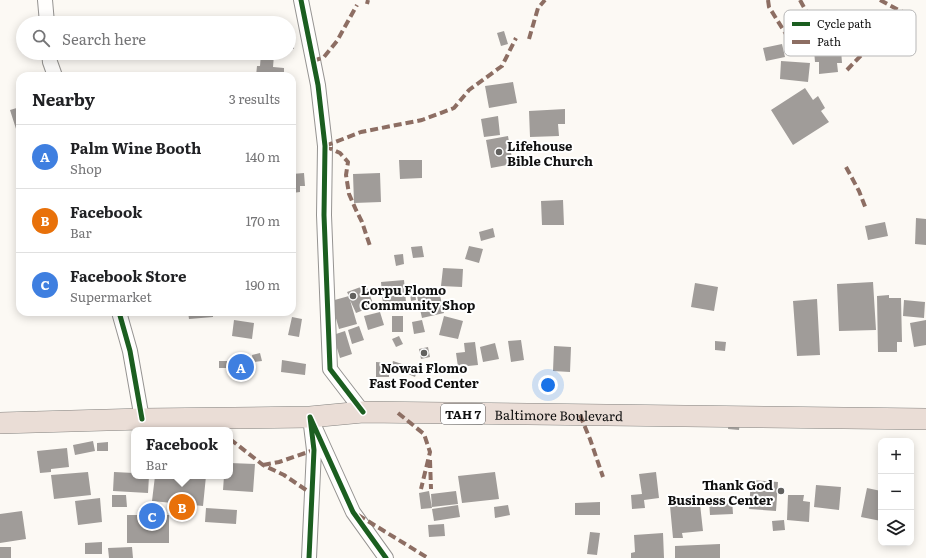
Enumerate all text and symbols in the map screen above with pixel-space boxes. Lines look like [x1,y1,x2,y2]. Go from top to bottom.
legend [784,10,916,56]
text: Cycle path [817,15,872,31]
search box [16,16,296,60]
icon: search [30,27,52,49]
text: Search here [62,27,146,50]
text: Path [817,33,841,49]
text: Nearby [32,86,95,111]
text: 3 results [229,89,280,108]
text: Palm Wine Booth [70,136,201,159]
place label: Lifehouse Bible Church [507,136,593,170]
text: A [40,147,50,166]
text: 140 m [245,147,280,166]
marker: Lifehouse Bible Church [494,147,504,157]
text: Shop [70,159,102,178]
text: Facebook [70,200,142,223]
text: B [41,211,49,230]
text: 170 m [246,211,280,230]
text: Bar [70,223,92,242]
text: Facebook Store [70,264,186,287]
text: C [40,275,50,294]
text: 190 m [245,275,280,294]
place label: Lorpu Flomo Community Shop [361,280,476,314]
text: Supermarket [70,287,152,306]
marker: Lorpu Flomo Community Shop [348,291,358,301]
marker: Nowai Flomo Fast Food Center [419,348,429,358]
pin: A [228,352,254,382]
place label: Nowai Flomo Fast Food Center [369,358,479,392]
your location [538,375,558,395]
road number: TAH 7 [441,404,485,424]
street label: Baltimore Boulevard [494,404,623,425]
popup [131,427,233,479]
text: Facebook [146,432,218,455]
map controls [878,438,914,546]
button: + [878,438,914,474]
text: Bar [146,455,167,474]
button: − [878,474,914,510]
place label: Thank God Business Center [667,475,773,509]
marker: Thank God Business Center [776,486,786,496]
pin: B [169,492,195,522]
pin: C [139,501,165,531]
button: layers [878,510,914,546]

